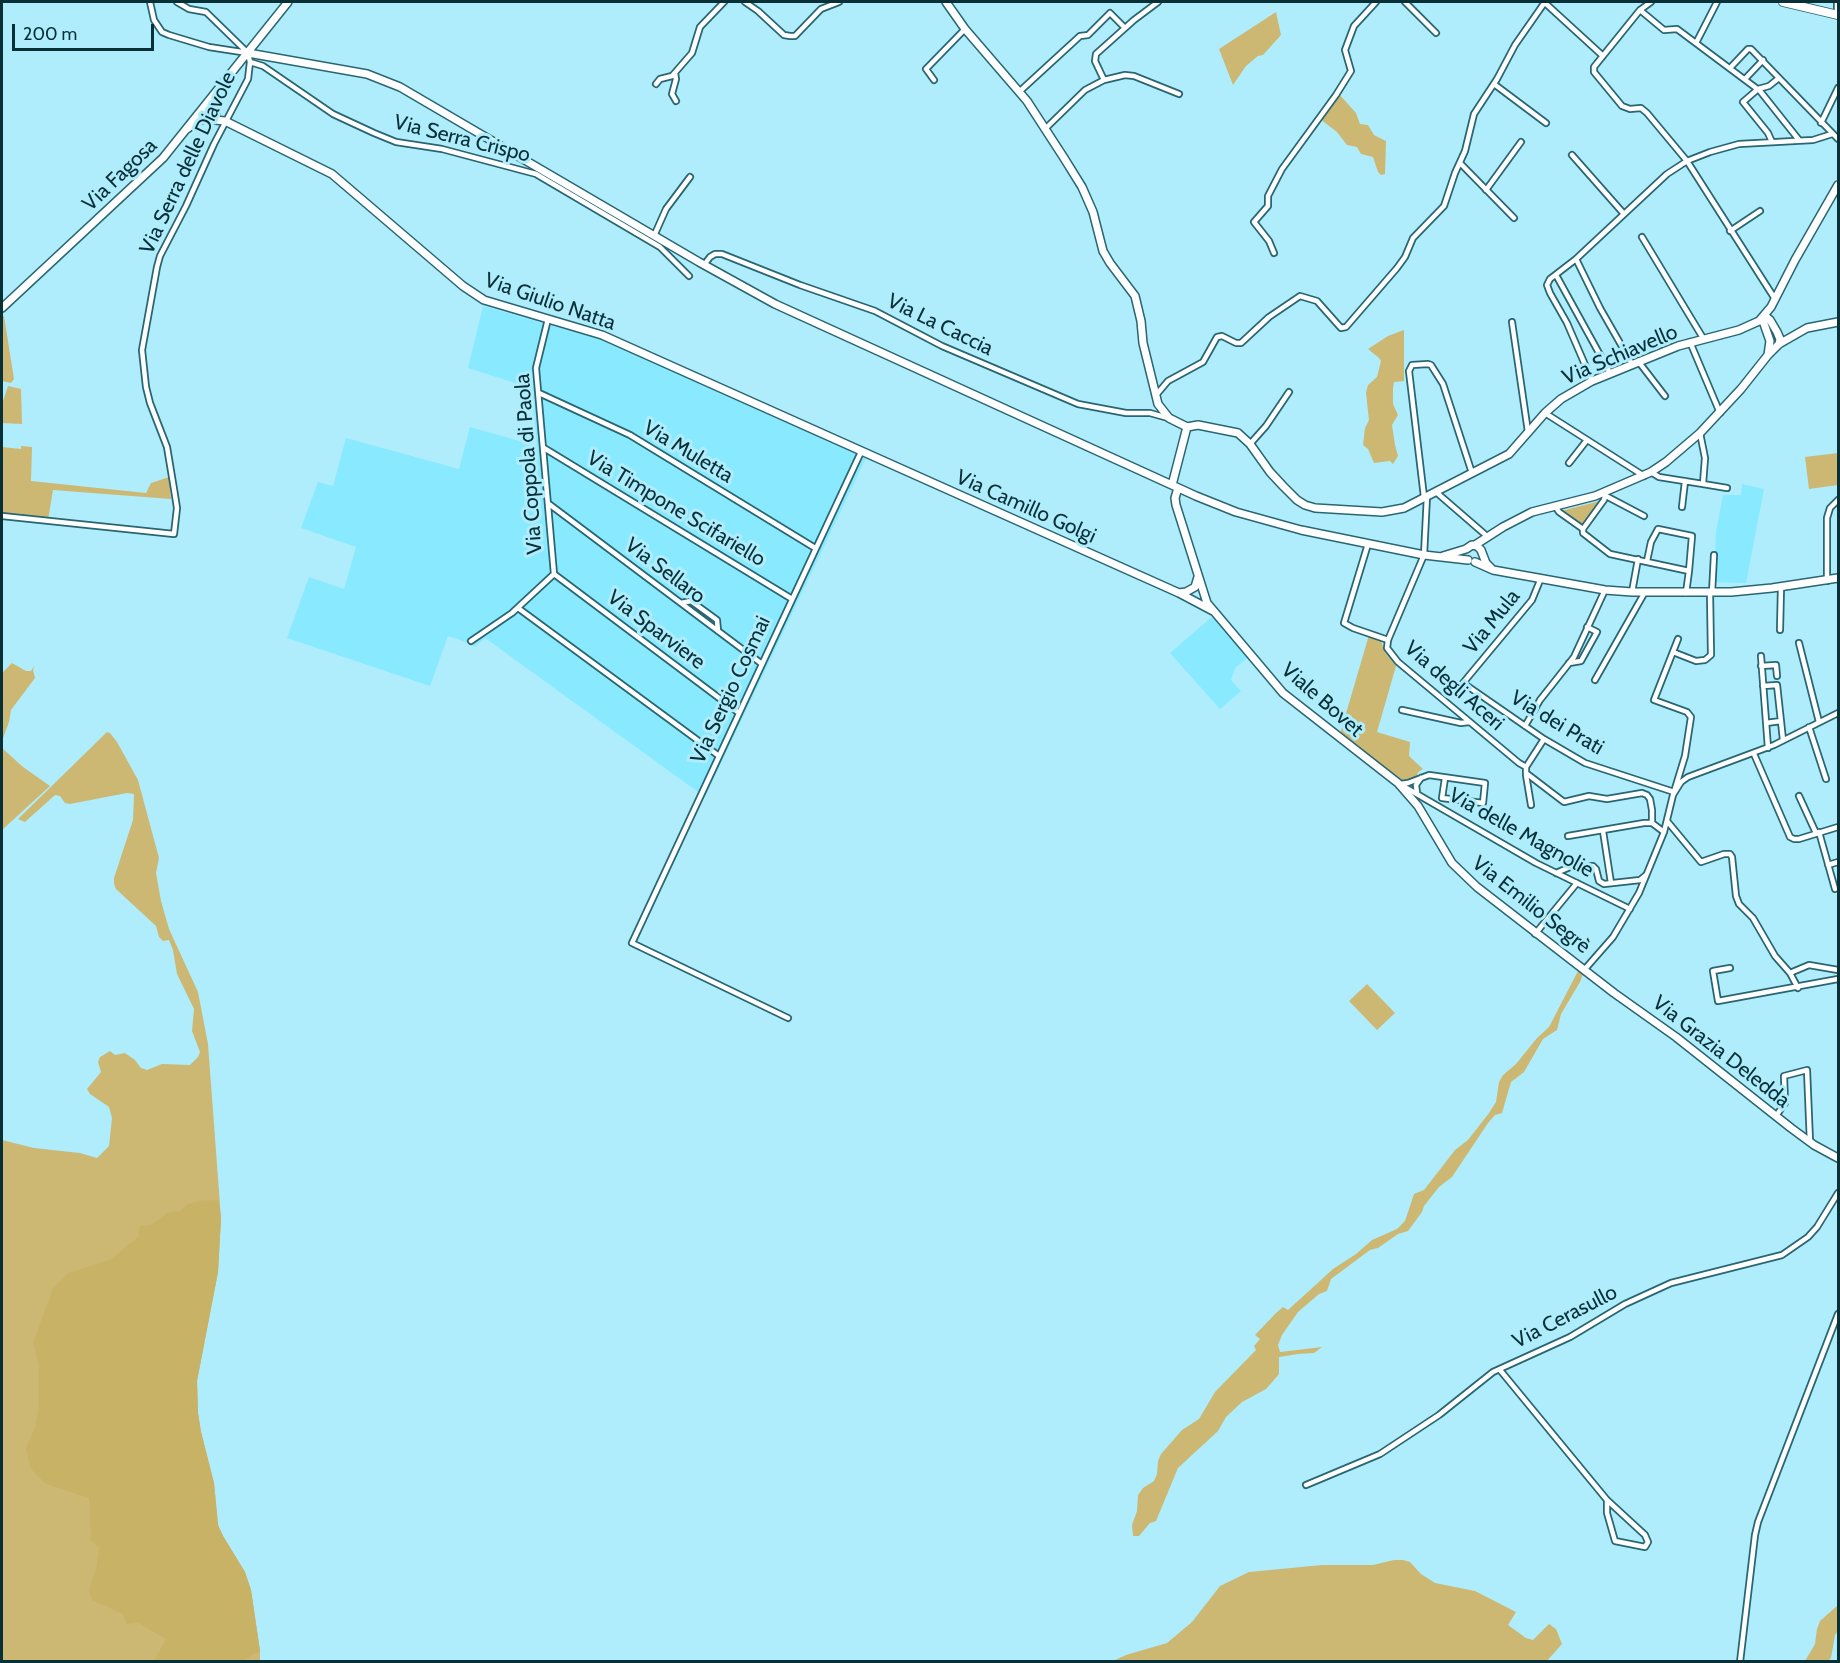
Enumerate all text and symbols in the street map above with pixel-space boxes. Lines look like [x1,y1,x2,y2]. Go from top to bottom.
scale bar [15,12,158,50]
text: 200 m [23,23,77,45]
street label: Via Serra delle Diavole [135,68,241,258]
street label: Via Serra Crispo [391,110,533,168]
street label: Via Fagosa [78,133,162,217]
street label: Via Giulio Natta [481,268,619,336]
street label: Via La Caccia [883,289,997,361]
street label: Via Schiavello [1559,319,1681,391]
street label: Via Coppola di Paola [510,373,548,555]
street label: Via Muletta [638,415,738,489]
street label: Via Timpone Scifariello [582,446,770,572]
street label: Via Camillo Golgi [952,465,1100,549]
street label: Via Sellaro [620,533,710,609]
street label: Via Sparviere [602,585,710,675]
street label: Via Mula [1458,585,1526,659]
street label: Via Sergio Cosmai [686,612,776,768]
street label: Via degli Aceri [1399,636,1509,736]
street label: Viale Bovet [1276,658,1368,742]
street label: Via dei Prati [1506,685,1608,761]
street label: Via delle Magnolie [1444,783,1598,883]
street label: Via Emilio Segrè [1467,851,1595,959]
street label: Via Grazia Deledda [1647,990,1795,1114]
street label: Via Cerasullo [1508,1280,1622,1354]

